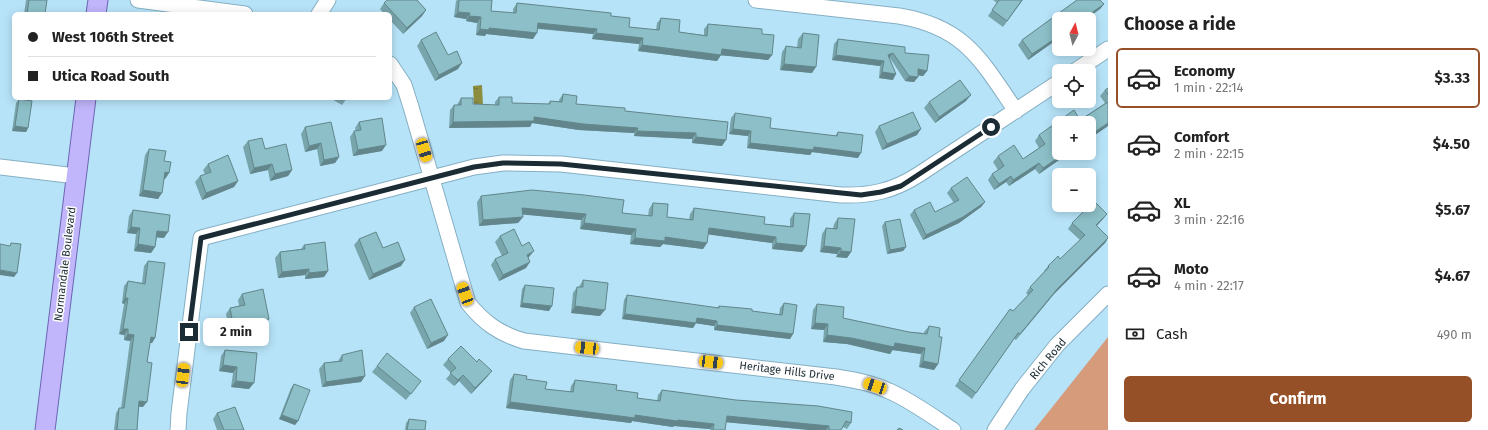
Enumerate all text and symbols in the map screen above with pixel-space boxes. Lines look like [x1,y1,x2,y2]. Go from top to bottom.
north arrow [1052,12,1096,56]
map controls [1052,12,1096,212]
text: Choose a ride [1124,13,1236,35]
text: West 106th Street [52,28,174,46]
icon: car [1126,60,1162,96]
text: Economy [1174,62,1235,80]
button: locate [1052,64,1096,108]
text: Utica Road South [52,67,169,85]
text: $3.33 [1435,69,1470,87]
text: 1 min · 22:14 [1174,80,1244,95]
button: + [1052,116,1096,160]
route start [982,118,1000,136]
icon: car [1126,126,1162,162]
text: Comfort [1174,128,1230,146]
text: $4.50 [1433,135,1470,153]
car [415,137,433,163]
text: 2 min · 22:15 [1174,146,1244,161]
button: − [1052,168,1096,212]
icon: car [1126,192,1162,228]
text: XL [1174,194,1190,212]
text: $5.67 [1435,201,1470,219]
street label: Normandale Boulevard [52,206,78,322]
text: 3 min · 22:16 [1174,212,1244,227]
icon: car [1126,258,1162,294]
text: Moto [1174,260,1209,278]
text: $4.67 [1435,267,1470,285]
text: 4 min · 22:17 [1174,278,1244,293]
car [455,281,475,307]
callout: 2 min [203,318,269,346]
route end [180,323,198,341]
icon: cash [1124,323,1146,345]
text: 2 min [220,324,252,339]
text: Cash [1156,325,1188,343]
text: 490 m [1437,327,1472,342]
street label: Rich Road [1027,336,1069,382]
car [574,341,600,355]
car [698,355,724,369]
street label: Heritage Hills Drive [739,359,835,383]
car [176,362,190,388]
car [862,376,888,396]
button: Confirm [1124,376,1472,422]

